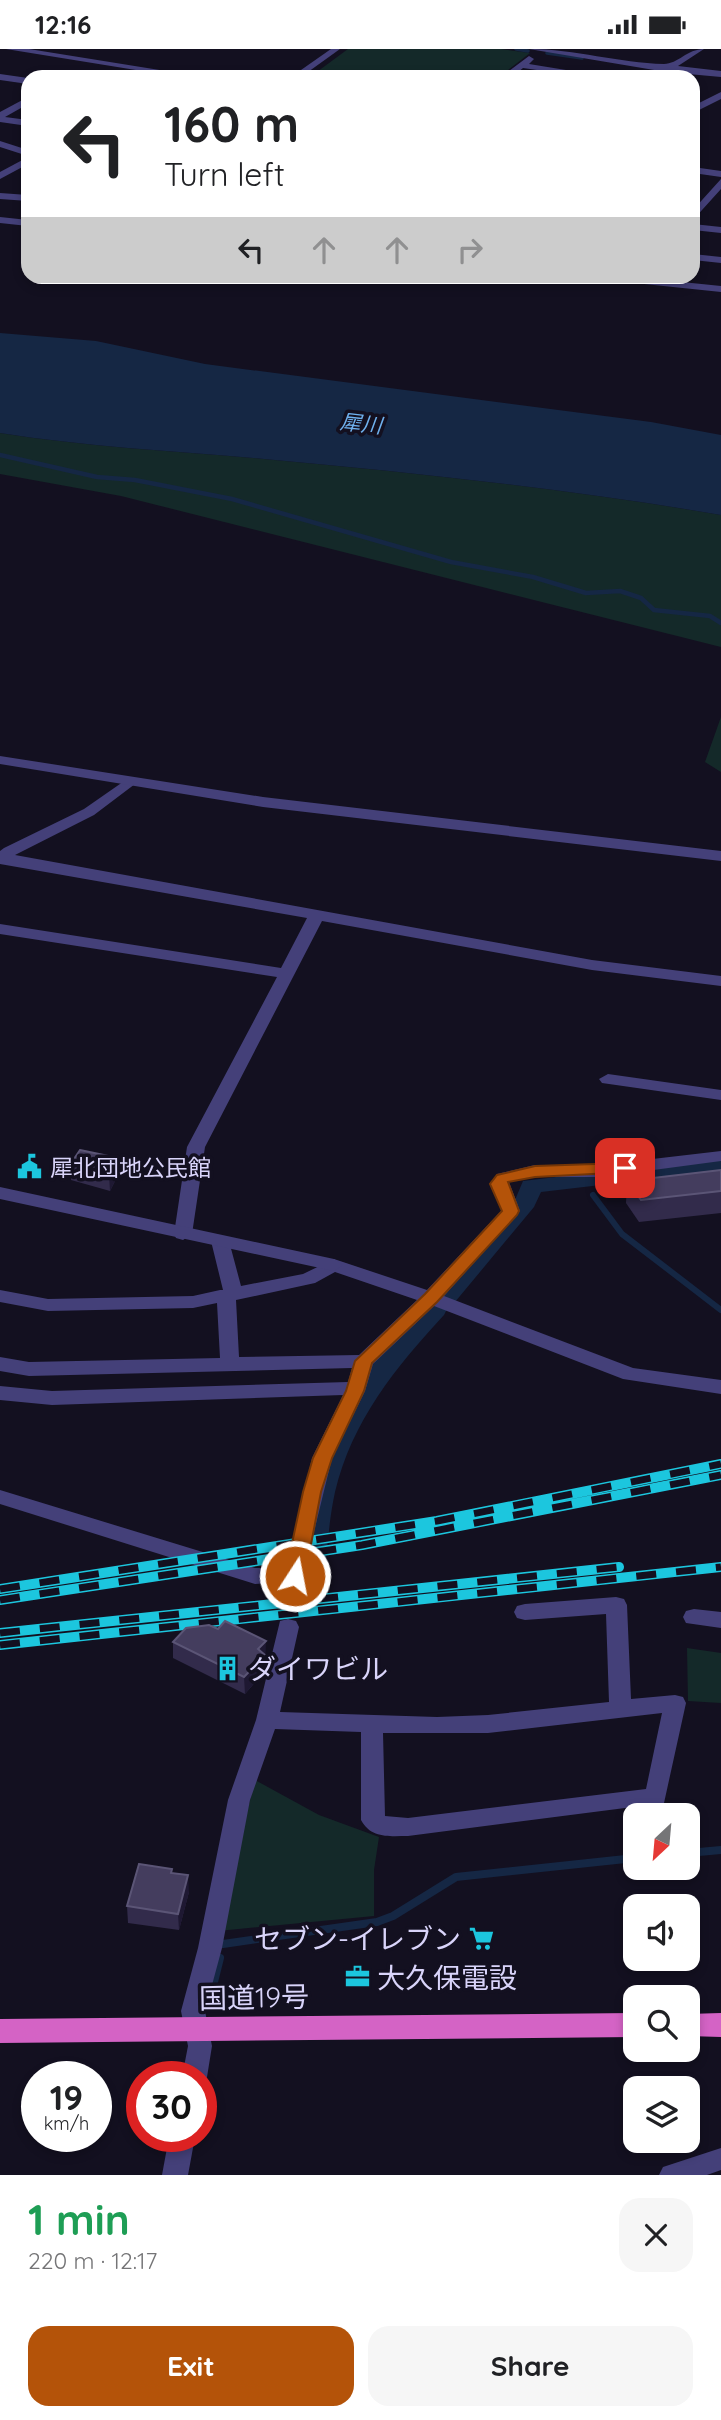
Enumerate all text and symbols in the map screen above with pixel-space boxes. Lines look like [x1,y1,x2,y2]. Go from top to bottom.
text: 12:16 [35,8,92,41]
text: 160 m [164,93,299,154]
icon: left [49,98,140,189]
text: Turn left [164,154,285,194]
icon: left [232,231,270,269]
icon: ahead [305,231,343,269]
icon: ahead [378,231,416,269]
icon: right [451,231,489,269]
water label: 犀川 [339,408,385,438]
pin [595,1138,655,1198]
icon: arrive [606,1149,644,1187]
public building icon: 犀北団地公民館 [16,1153,44,1181]
place label: 犀北団地公民館 [50,1153,211,1182]
position arrow [258,1539,332,1613]
place label: ダイワビル [248,1651,388,1686]
building icon: ダイワビル [214,1654,242,1682]
north arrow [623,1803,700,1879]
map controls [623,1803,700,2153]
button: sound [623,1894,700,1971]
place label: セブン-イレブン [254,1921,461,1956]
supermarket icon: セブン-イレブン [467,1924,495,1952]
place label: 大久保電設 [377,1960,517,1995]
office icon: 大久保電設 [343,1963,371,1991]
street label: 国道19号 [199,1979,309,2015]
button: search [623,1985,700,2062]
speed limit sign: 30 [126,2061,217,2152]
text: 19 [50,2075,83,2119]
button: layers [623,2076,700,2153]
text: km/h [44,2112,89,2135]
text: 1 min [28,2193,130,2246]
button: close [619,2198,693,2272]
text: 220 m · 12:17 [28,2246,157,2275]
button: Exit [28,2326,354,2406]
button: Share [368,2326,693,2406]

